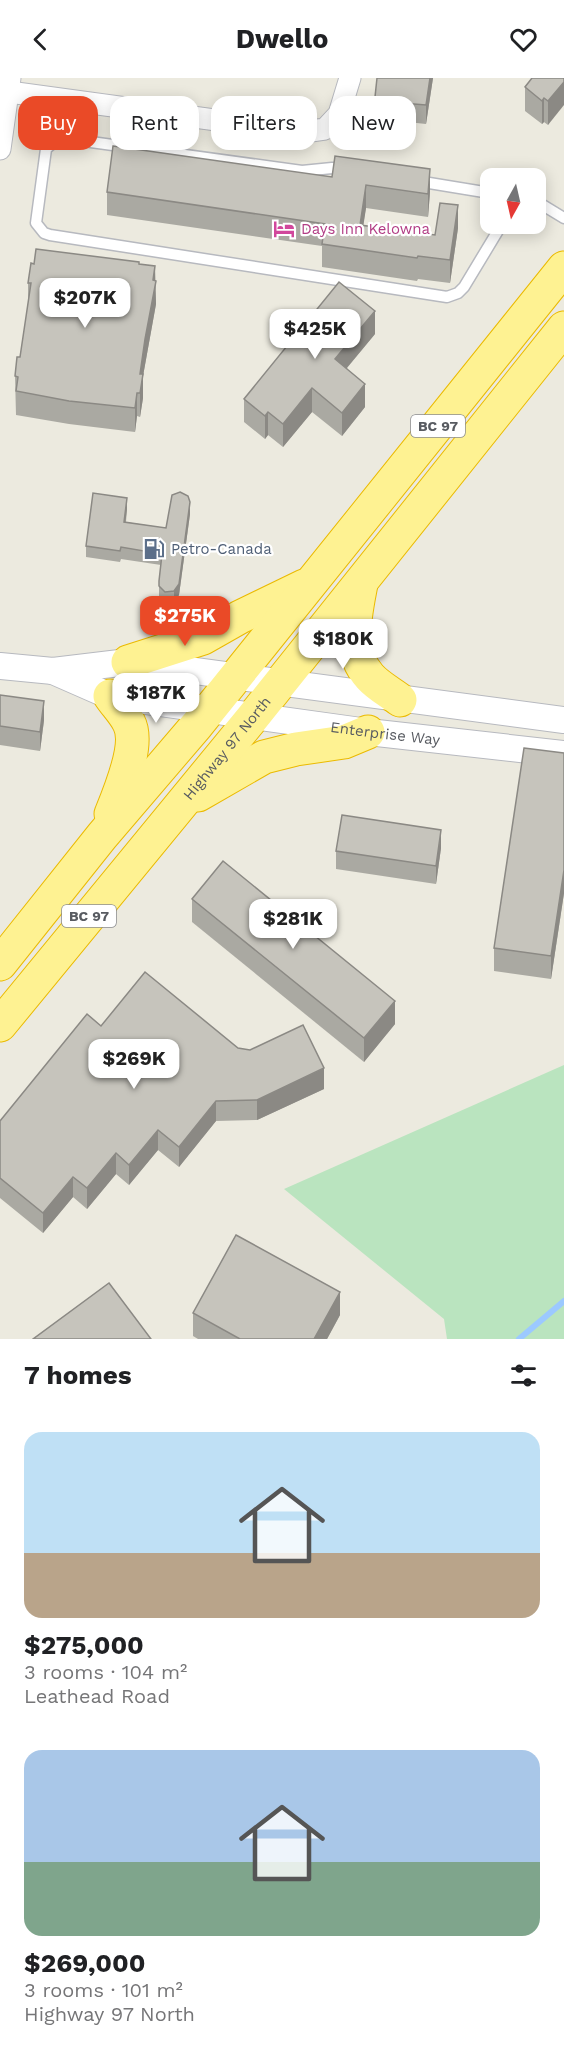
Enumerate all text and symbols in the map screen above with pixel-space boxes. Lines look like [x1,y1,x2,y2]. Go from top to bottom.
icon: back [24,23,57,56]
text: Dwello [236,23,328,55]
icon: heart [507,23,540,56]
chip: Buy [18,96,98,150]
chip: Rent [110,96,199,150]
chip: Filters [211,96,317,150]
chip: New [329,96,416,150]
north arrow [480,168,546,234]
map controls [480,168,546,234]
hotel icon: Days Inn Kelowna [272,217,296,241]
place label: Days Inn Kelowna [301,220,431,238]
pin: $207K [43,278,127,329]
text: $207K [53,285,117,309]
pin: $425K [273,309,357,360]
text: $425K [284,316,346,340]
road number: BC 97 [411,415,465,437]
fuel station icon: Petro-Canada [142,537,166,561]
place label: Petro-Canada [171,540,272,558]
pin: $275K [143,596,227,647]
text: $275K [154,603,216,627]
pin: $180K [301,619,385,670]
text: $180K [313,626,373,650]
pin: $187K [114,673,198,724]
text: $187K [126,680,186,704]
street label: Highway 97 North [180,693,275,804]
street label: Enterprise Way [329,718,441,749]
pin: $281K [251,899,335,950]
road number: BC 97 [62,905,116,927]
text: $281K [263,906,323,930]
pin: $269K [92,1039,176,1090]
text: $269K [102,1046,166,1070]
icon: filters [507,1359,540,1392]
text: 7 homes [24,1360,132,1390]
icon: home [228,1471,336,1579]
text: $275,000 [24,1630,144,1660]
text: 3 rooms · 104 m² [24,1660,187,1684]
text: Leathead Road [24,1684,170,1708]
icon: home [228,1789,336,1897]
text: $269,000 [24,1948,146,1978]
text: 3 rooms · 101 m² [24,1978,183,2002]
text: Highway 97 North [24,2002,195,2026]

